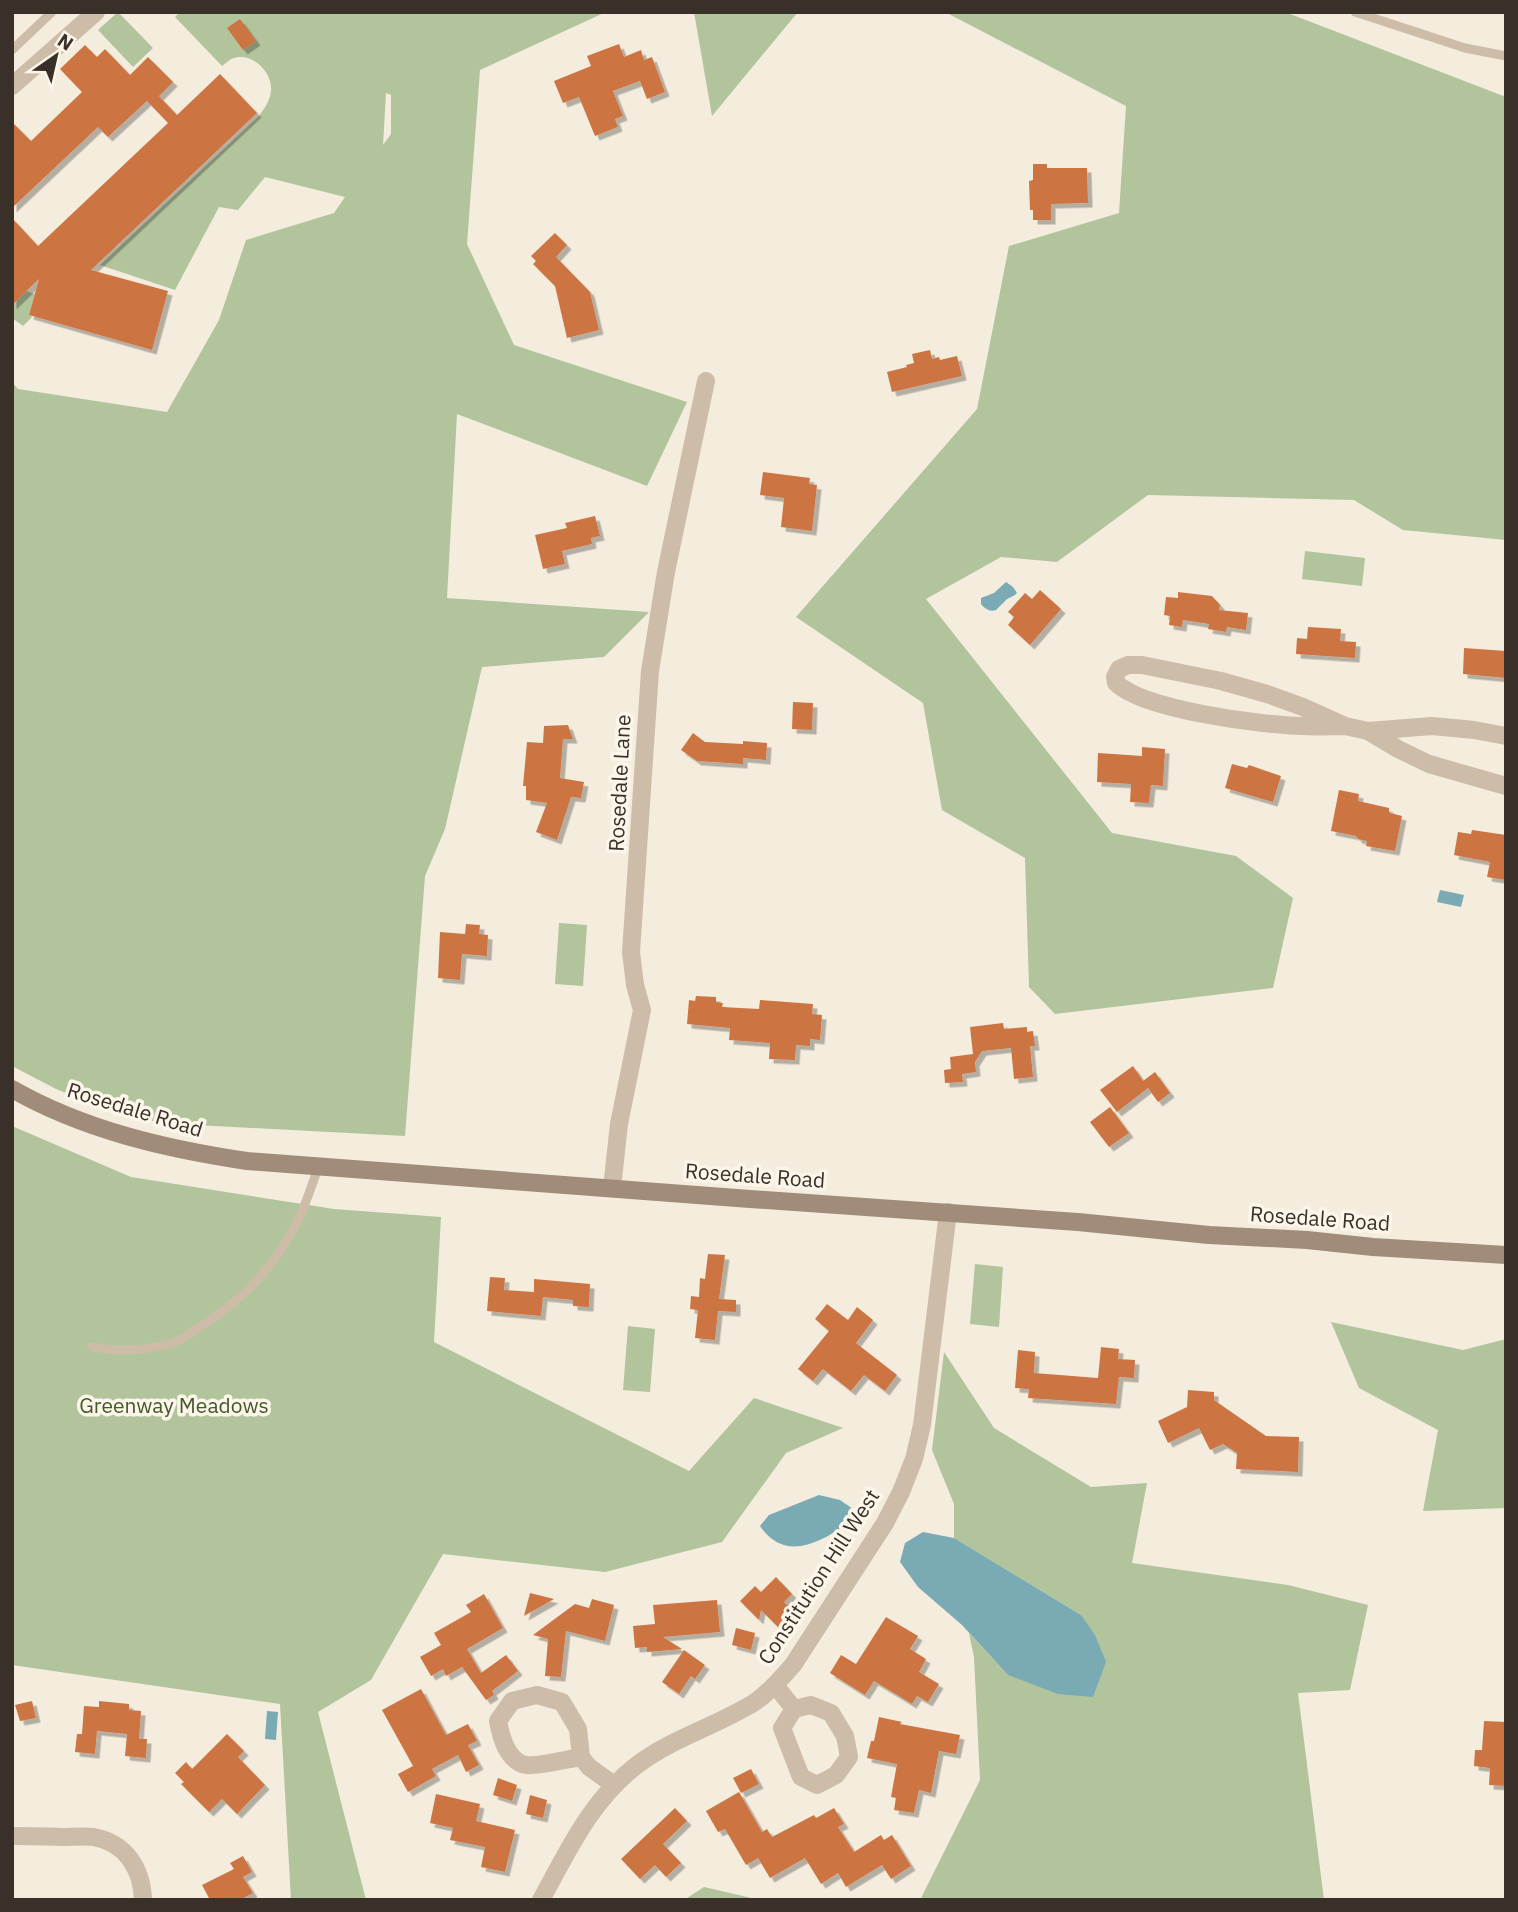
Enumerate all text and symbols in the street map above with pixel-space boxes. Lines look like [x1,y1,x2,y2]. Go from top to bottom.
north arrow [21,21,91,91]
text: N [53,28,78,56]
street label: Rosedale Lane [601,714,637,852]
street label: Rosedale Road [64,1075,207,1143]
street label: Rosedale Road [684,1156,826,1194]
street label: Rosedale Road [1249,1199,1391,1237]
park label: Greenway Meadows [79,1391,269,1419]
street label: Constitution Hill West [751,1483,885,1670]

